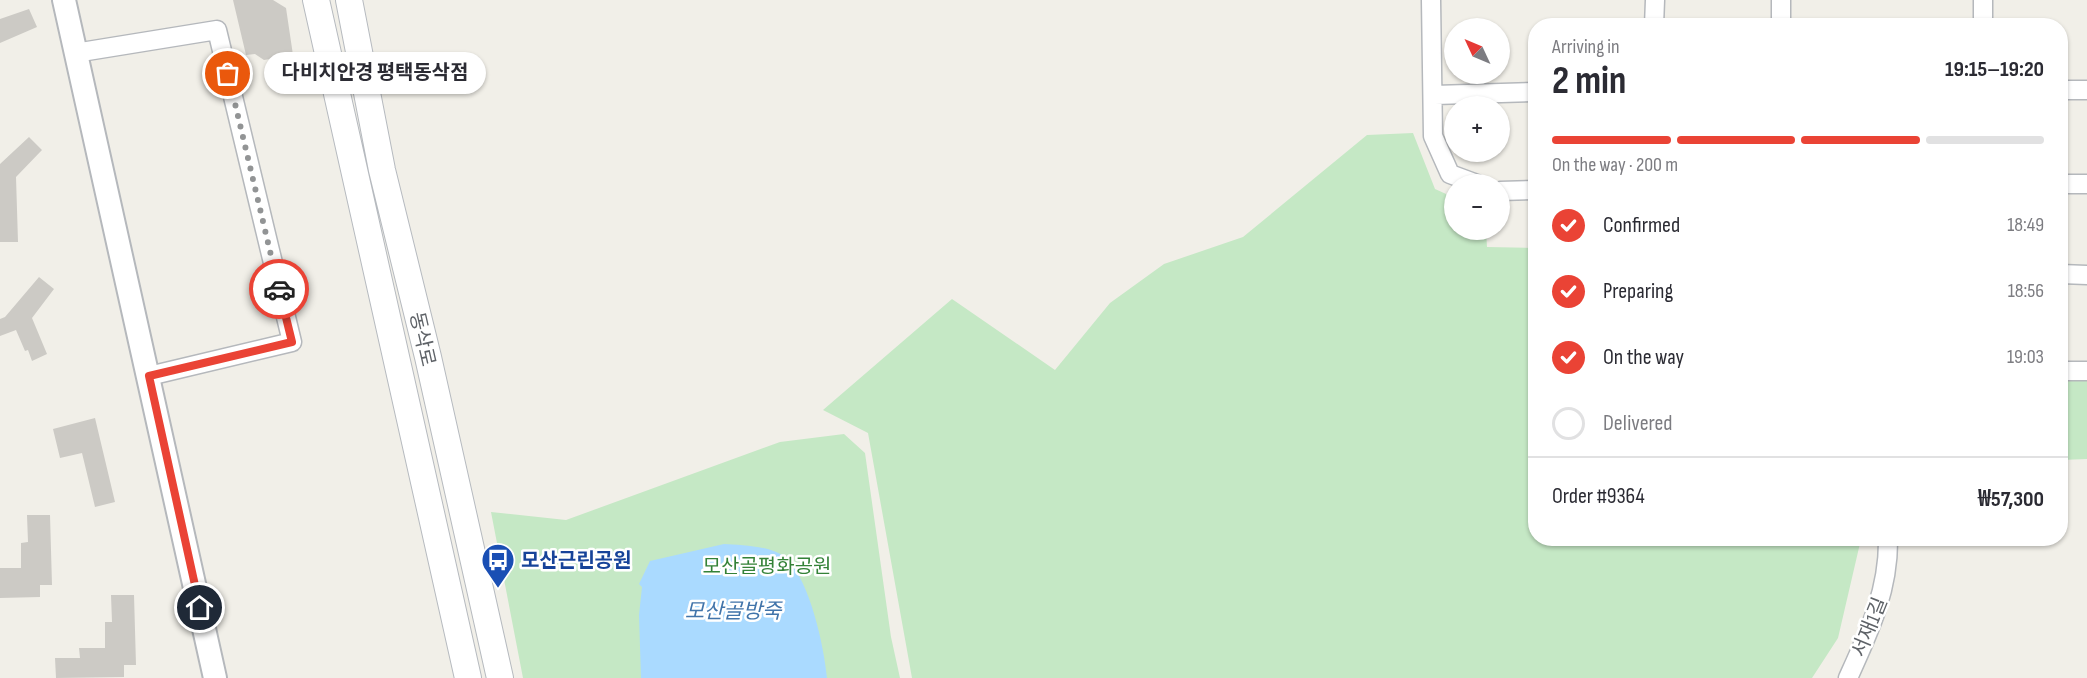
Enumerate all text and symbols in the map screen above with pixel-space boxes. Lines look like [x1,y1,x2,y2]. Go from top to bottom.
north arrow [1444,18,1510,84]
map controls [1444,18,1510,240]
text: Arriving in [1552,35,1620,59]
pin [202,48,253,99]
callout: 다비치안경 평택동삭점 [264,53,486,95]
text: 19:15–19:20 [1945,56,2044,83]
icon: bag [211,57,244,90]
text: 2 min [1552,58,1626,105]
text: 다비치안경 평택동삭점 [281,61,469,85]
button: + [1444,96,1510,162]
text: On the way · 200 m [1552,153,1678,177]
button: − [1444,174,1510,240]
icon: check [1552,209,1585,242]
text: Confirmed [1603,212,1680,239]
text: 18:49 [2007,213,2044,237]
courier [249,259,309,319]
icon: car [263,273,296,306]
icon: check [1552,275,1585,308]
text: Preparing [1603,278,1673,305]
text: 18:56 [2008,279,2044,303]
street label: 동삭로 [404,310,440,369]
icon: check [1552,341,1585,374]
text: On the way [1603,344,1684,371]
text: 19:03 [2007,345,2044,369]
text: Delivered [1603,410,1672,437]
text: Order #9364 [1552,483,1645,510]
text: ₩57,300 [1978,486,2044,513]
bus stop icon: 모산근린공원 [480,542,516,589]
place label: 모산근린공원 [521,549,631,573]
park label: 모산골평화공원 [703,555,831,579]
pin [174,582,225,633]
icon: home [183,591,216,624]
street label: 서재1길 [1847,594,1893,661]
water label: 모산골방죽 [685,599,783,624]

